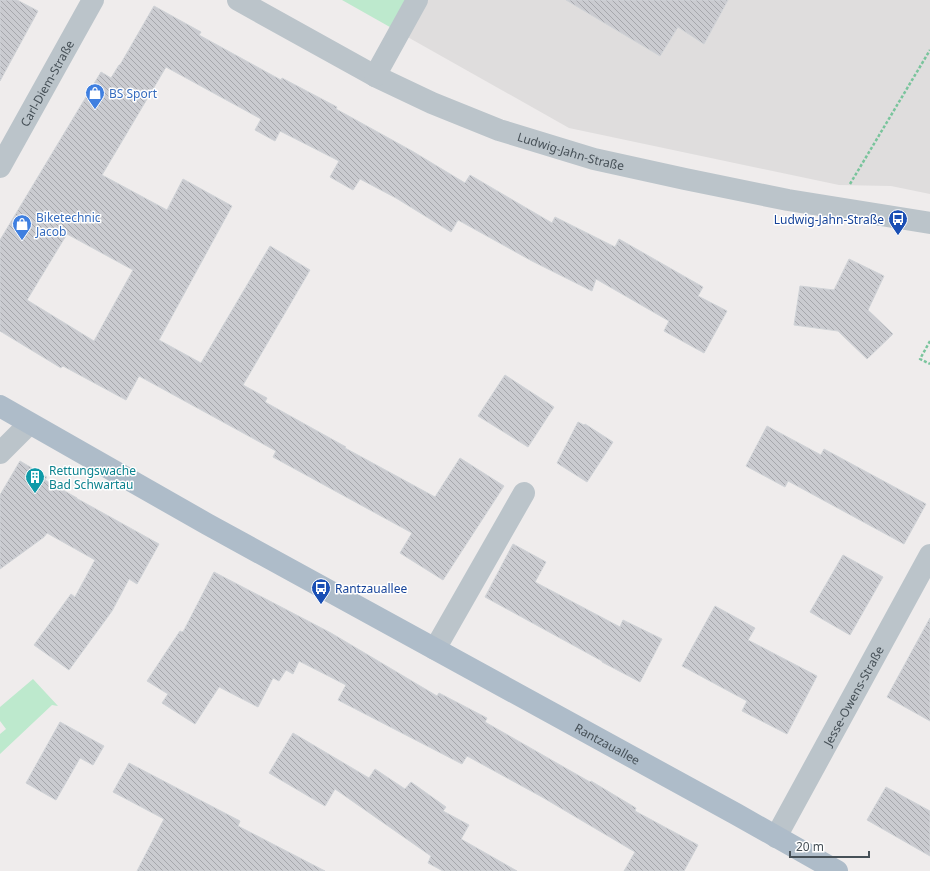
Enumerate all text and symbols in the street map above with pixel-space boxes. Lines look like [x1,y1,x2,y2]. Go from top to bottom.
street label: Carl-Diem-Straße [16,37,78,130]
shop icon: BS Sport [84,82,106,110]
place label: BS Sport [109,85,158,102]
street label: Ludwig-Jahn-Straße [515,128,626,174]
bus stop icon: Ludwig-Jahn-Straße [887,208,909,236]
place label: Biketechnic Jacob [35,209,101,240]
place label: Ludwig-Jahn-Straße [774,211,884,228]
shop icon: Biketechnic Jacob [11,213,33,241]
place label: Rettungswache Bad Schwartau [49,462,136,493]
building icon: Rettungswache Bad Schwartau [24,466,46,494]
bus stop icon: Rantzauallee [310,577,332,605]
place label: Rantzauallee [335,580,407,597]
street label: Jesse-Owens-Straße [818,642,887,750]
street label: Rantzauallee [572,719,643,768]
scale bar [790,833,869,859]
text: 20 m [796,838,824,855]

